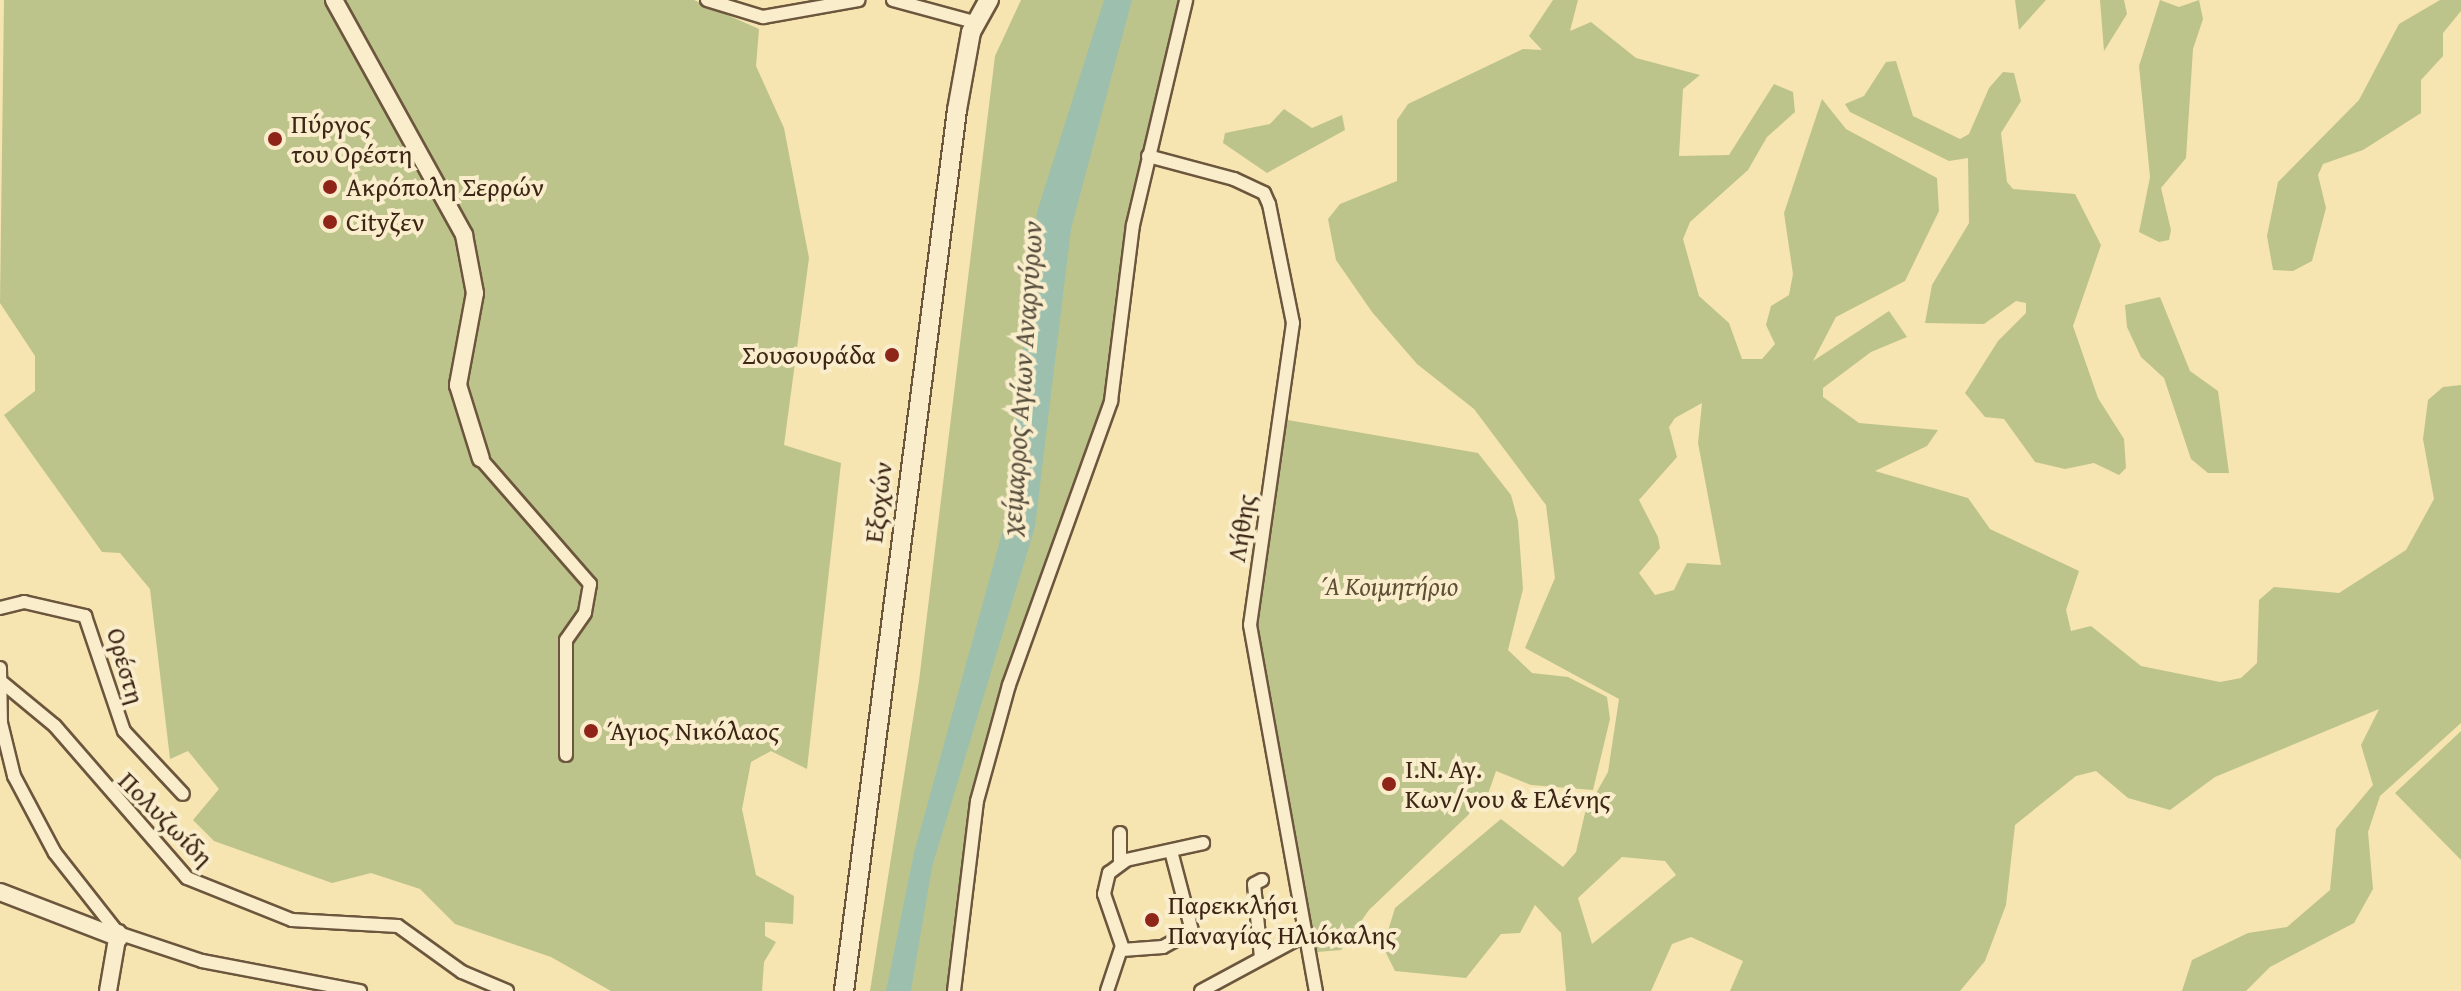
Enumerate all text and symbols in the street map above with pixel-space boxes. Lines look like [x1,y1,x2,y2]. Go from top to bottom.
place label: Πύργος του Ορέστη [291,108,412,170]
marker: Πύργος του Ορέστη [266,130,284,148]
place label: Ακρόπολη Σερρών [346,171,544,203]
marker: Ακρόπολη Σερρών [321,178,339,196]
place label: Cityζεν [346,206,425,238]
marker: Cityζεν [321,213,339,231]
water label: χείμαρρος Αγίων Αναργύρων [993,220,1049,536]
place label: Σουσουράδα [742,339,876,371]
marker: Σουσουράδα [883,346,901,364]
street label: Εξοχών [858,460,898,544]
street label: Λήθης [1220,492,1262,564]
park label: Ά Κοιμητήριο [1322,570,1458,602]
street label: Ορέστη [100,624,152,708]
place label: Άγιος Νικόλαος [607,715,779,747]
marker: Άγιος Νικόλαος [582,722,600,740]
place label: Ι.Ν. Αγ. Κων/νου & Ελένης [1405,753,1611,814]
street label: Πολυζωίδη [112,765,220,873]
marker: Ι.Ν. Αγ. Κων/νου & Ελένης [1380,775,1398,793]
place label: Παρεκκλήσι Παναγίας Ηλιόκαλης [1168,889,1396,950]
marker: Παρεκκλήσι Παναγίας Ηλιόκαλης [1143,911,1161,929]

